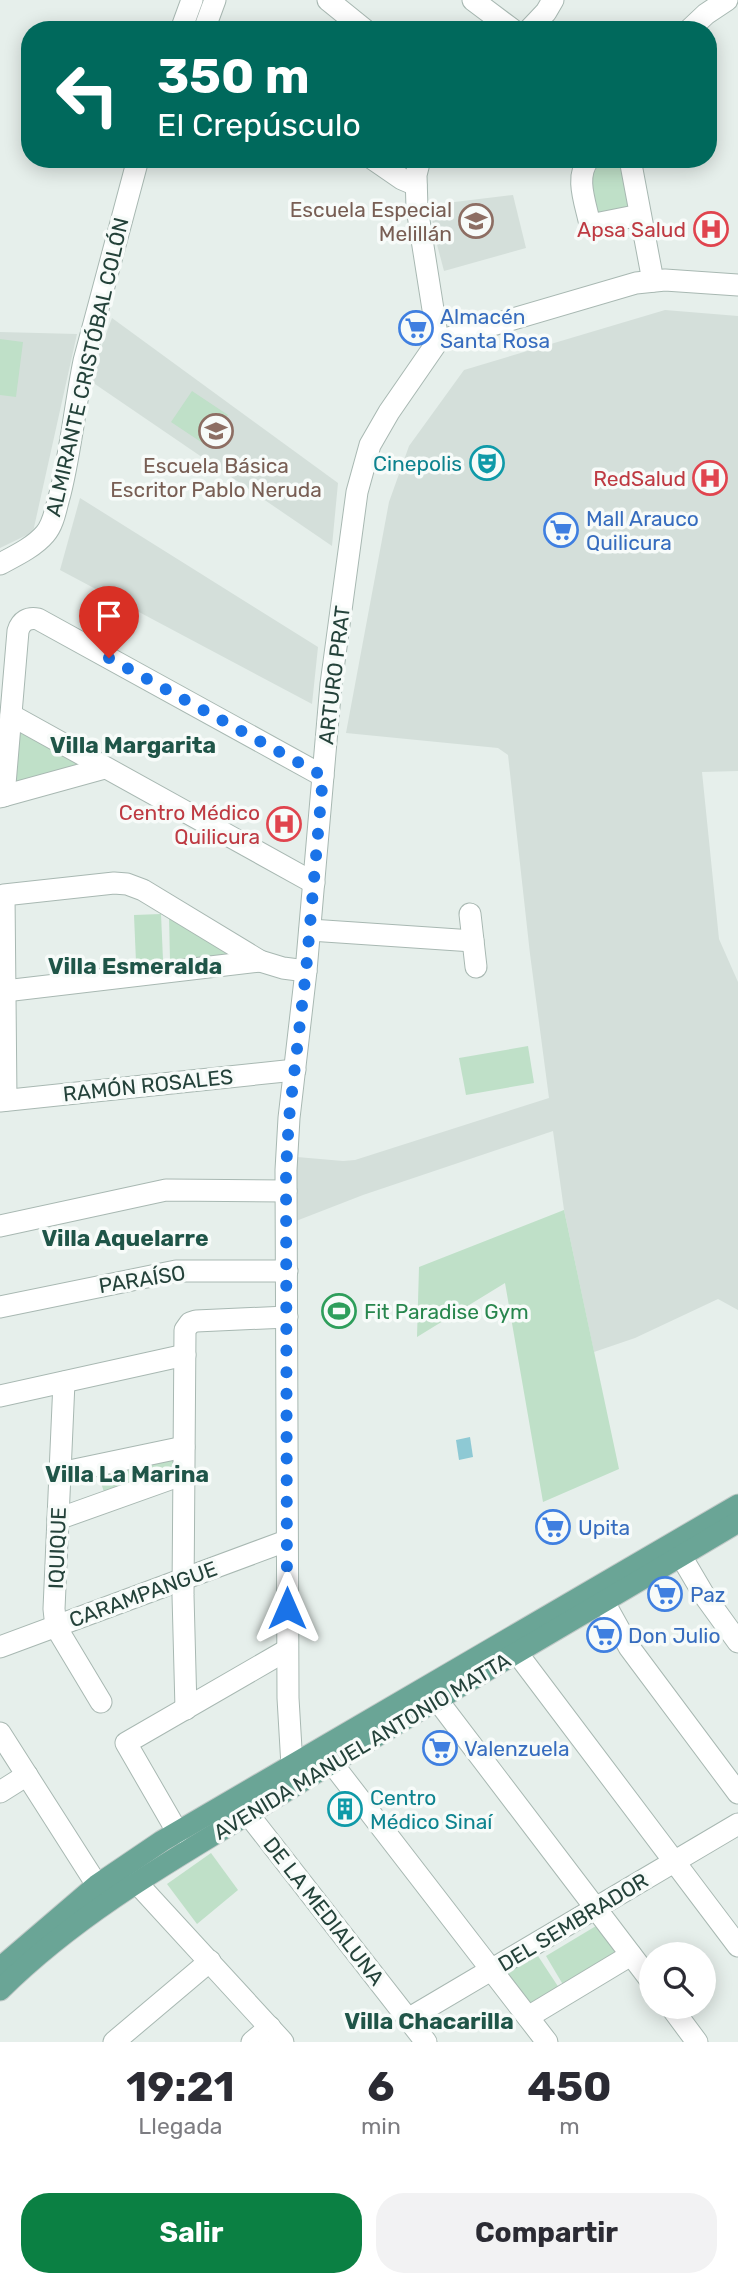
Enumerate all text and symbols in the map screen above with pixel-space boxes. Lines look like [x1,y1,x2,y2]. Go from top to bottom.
text: 350 m [157,47,310,105]
icon: left [42,49,133,140]
text: El Crepúsculo [157,106,361,144]
place label: Escuela Especial Melillán [290,197,452,246]
school or university icon: Escuela Especial Melillán [457,202,495,240]
hospital icon: Apsa Salud [692,210,730,248]
street label: ALMIRANTE CRISTÓBAL COLÓN [40,215,134,519]
place label: Apsa Salud [577,217,686,242]
place label: Almacén Santa Rosa [440,304,550,353]
supermarket icon: Almacén Santa Rosa [397,309,435,347]
school or university icon: Escuela Básica Escritor Pablo Neruda [197,412,235,450]
theatre icon: Cinepolis [468,444,506,482]
place label: Cinepolis [373,451,462,476]
place label: Escuela Básica Escritor Pablo Neruda [110,453,322,502]
hospital icon: RedSalud [691,459,729,497]
place label: RedSalud [593,466,686,491]
place label: Mall Arauco Quilicura [586,506,699,555]
supermarket icon: Mall Arauco Quilicura [542,511,580,549]
pin [79,586,139,658]
icon: arrive [90,597,128,635]
street label: ARTURO PRAT [313,604,355,746]
district label: Villa Margarita [50,731,216,759]
place label: Centro Médico Quilicura [119,800,260,849]
hospital icon: Centro Médico Quilicura [265,805,303,843]
district label: Villa Esmeralda [48,952,222,980]
street label: RAMÓN ROSALES [62,1064,234,1106]
district label: Villa Aquelarre [41,1224,209,1252]
street label: PARAÍSO [97,1260,187,1298]
sports icon: Fit Paradise Gym [320,1292,358,1330]
place label: Fit Paradise Gym [364,1299,529,1324]
district label: Villa La Marina [45,1460,209,1488]
street label: IQUIQUE [43,1507,71,1589]
supermarket icon: Upita [534,1508,572,1546]
place label: Upita [578,1515,630,1540]
street label: CARAMPANGUE [66,1556,220,1632]
position arrow [250,1571,324,1645]
supermarket icon: Paz [646,1575,684,1613]
place label: Paz [690,1582,726,1607]
supermarket icon: Don Julio [585,1616,623,1654]
place label: Don Julio [628,1623,721,1648]
street label: AVENIDA MANUEL ANTONIO MATTA [209,1647,515,1845]
supermarket icon: Valenzuela [421,1729,459,1767]
place label: Valenzuela [464,1736,570,1761]
place label: Centro Médico Sinaí [370,1785,493,1834]
building icon: Centro Médico Sinaí [326,1790,364,1828]
street label: DE LA MEDIALUNA [258,1832,390,1990]
street label: DEL SEMBRADOR [494,1867,652,1977]
map controls [639,1942,716,2019]
button: search [639,1942,716,2019]
district label: Villa Chacarilla [344,2007,514,2035]
text: 19:21 [126,2062,235,2112]
text: 6 [367,2062,395,2112]
text: 450 [527,2062,612,2112]
text: Llegada [138,2112,223,2140]
text: min [361,2112,401,2140]
text: m [559,2112,580,2140]
button: Salir [21,2193,362,2273]
button: Compartir [376,2193,717,2273]

